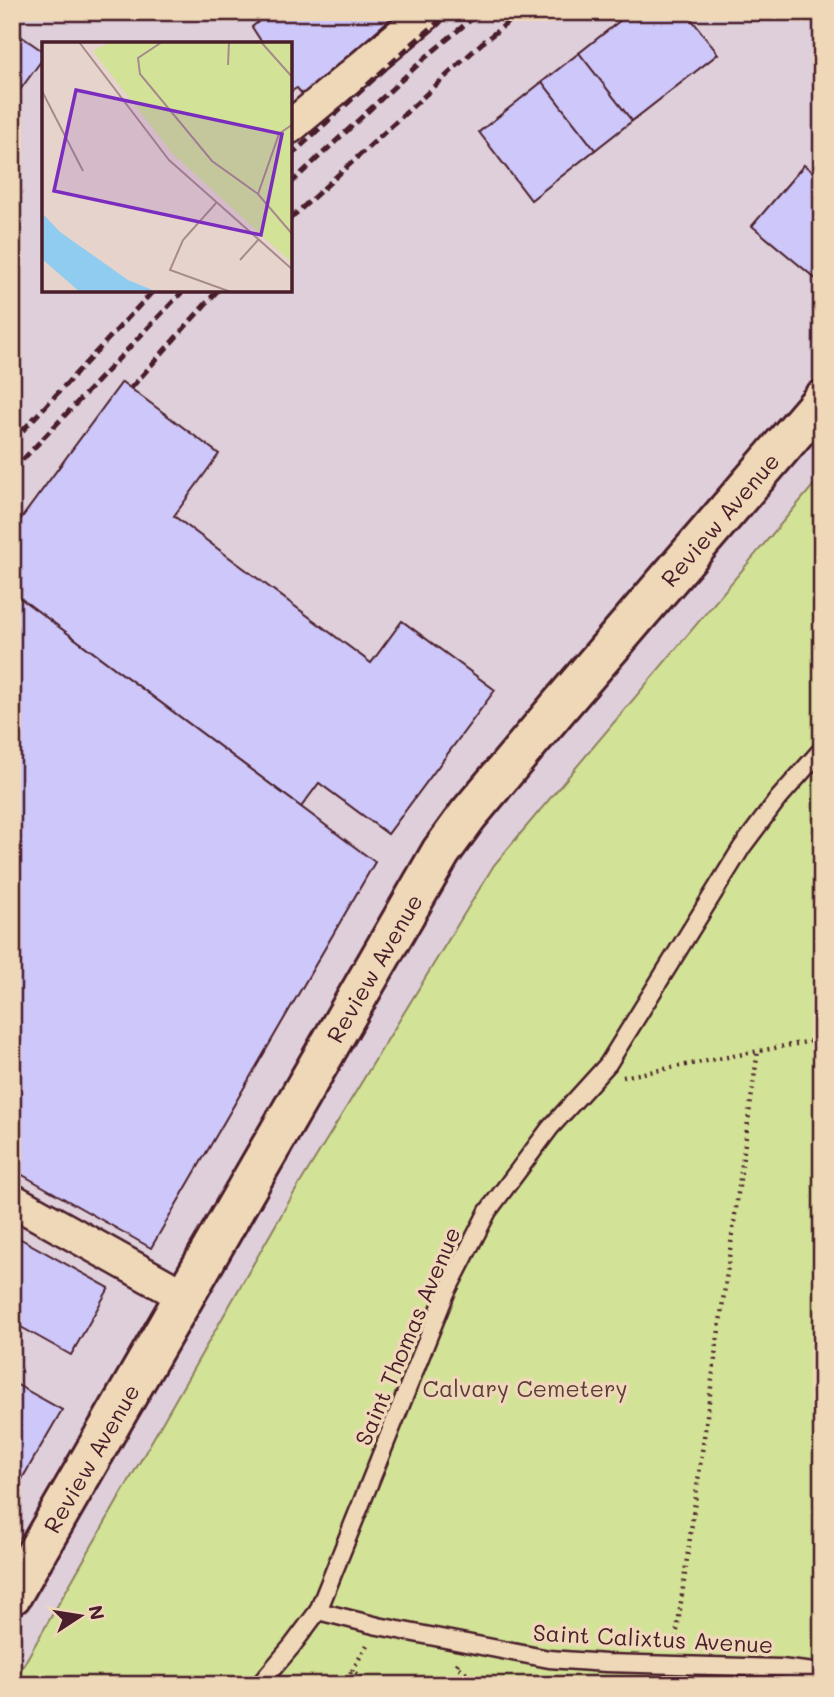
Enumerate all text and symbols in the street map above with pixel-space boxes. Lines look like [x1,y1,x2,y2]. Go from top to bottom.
inset map [42,42,292,292]
street label: Review Avenue [654,446,785,593]
street label: Review Avenue [319,888,429,1048]
street label: Saint Thomas Avenue [347,1222,467,1450]
park label: Calvary Cemetery [422,1373,628,1403]
street label: Review Avenue [36,1378,146,1538]
north arrow [46,1582,116,1652]
text: N [83,1603,111,1622]
street label: Saint Calixtus Avenue [532,1617,774,1659]

